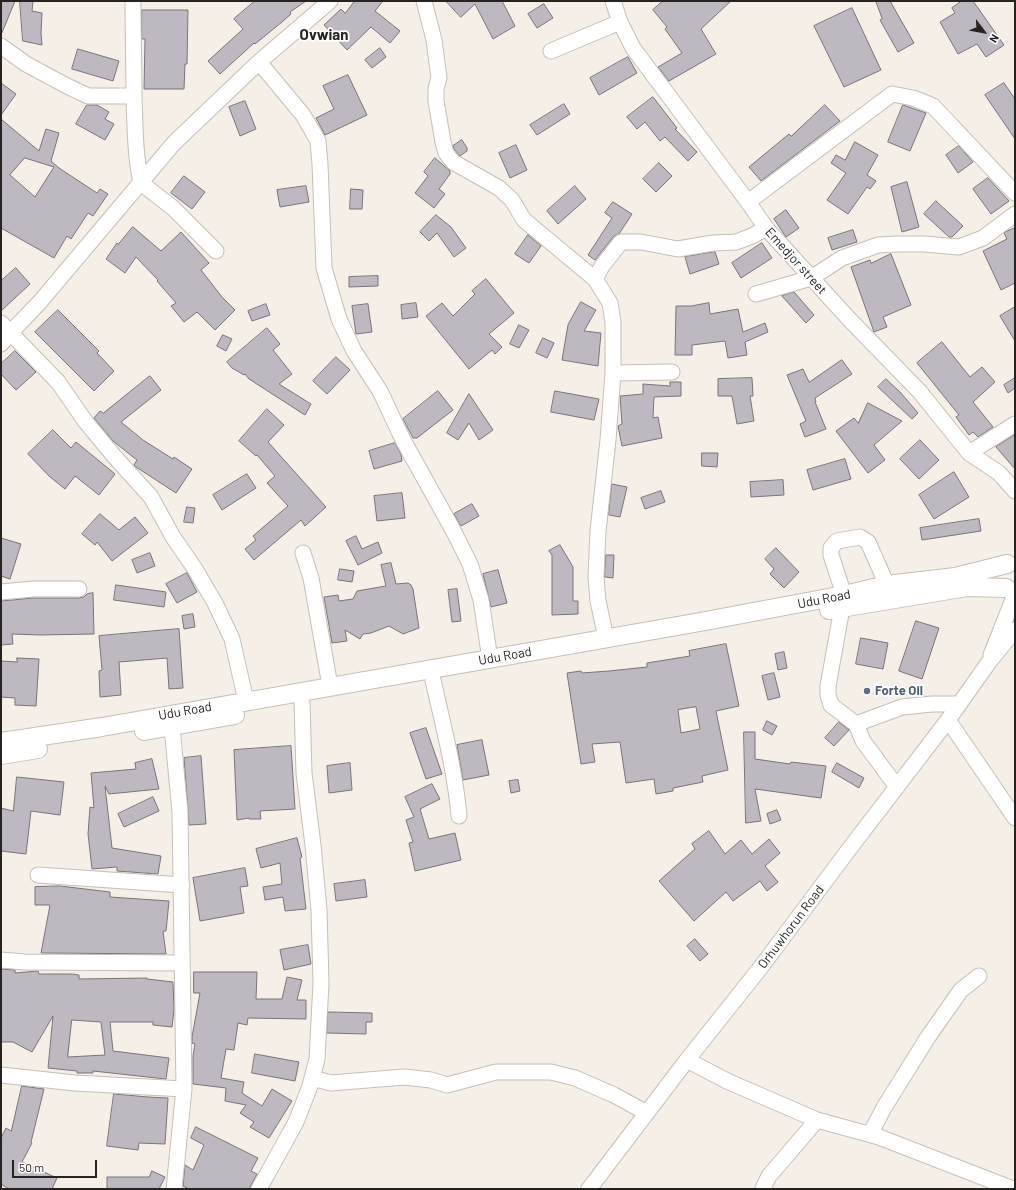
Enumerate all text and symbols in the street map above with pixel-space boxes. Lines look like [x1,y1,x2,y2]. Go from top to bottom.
north arrow [964,12,1004,52]
district label: Ovwian [300,26,348,44]
text: N [987,32,1002,45]
street label: Emedjor street [762,224,830,298]
street label: Udu Road [796,586,852,612]
street label: Udu Road [477,644,533,668]
place label: Forte Oil [875,683,923,699]
marker: Forte Oil [862,686,872,696]
street label: Udu Road [157,699,213,723]
street label: Orhuwhorun Road [755,882,827,972]
scale bar [14,1152,99,1178]
text: 50 m [19,1160,44,1174]

